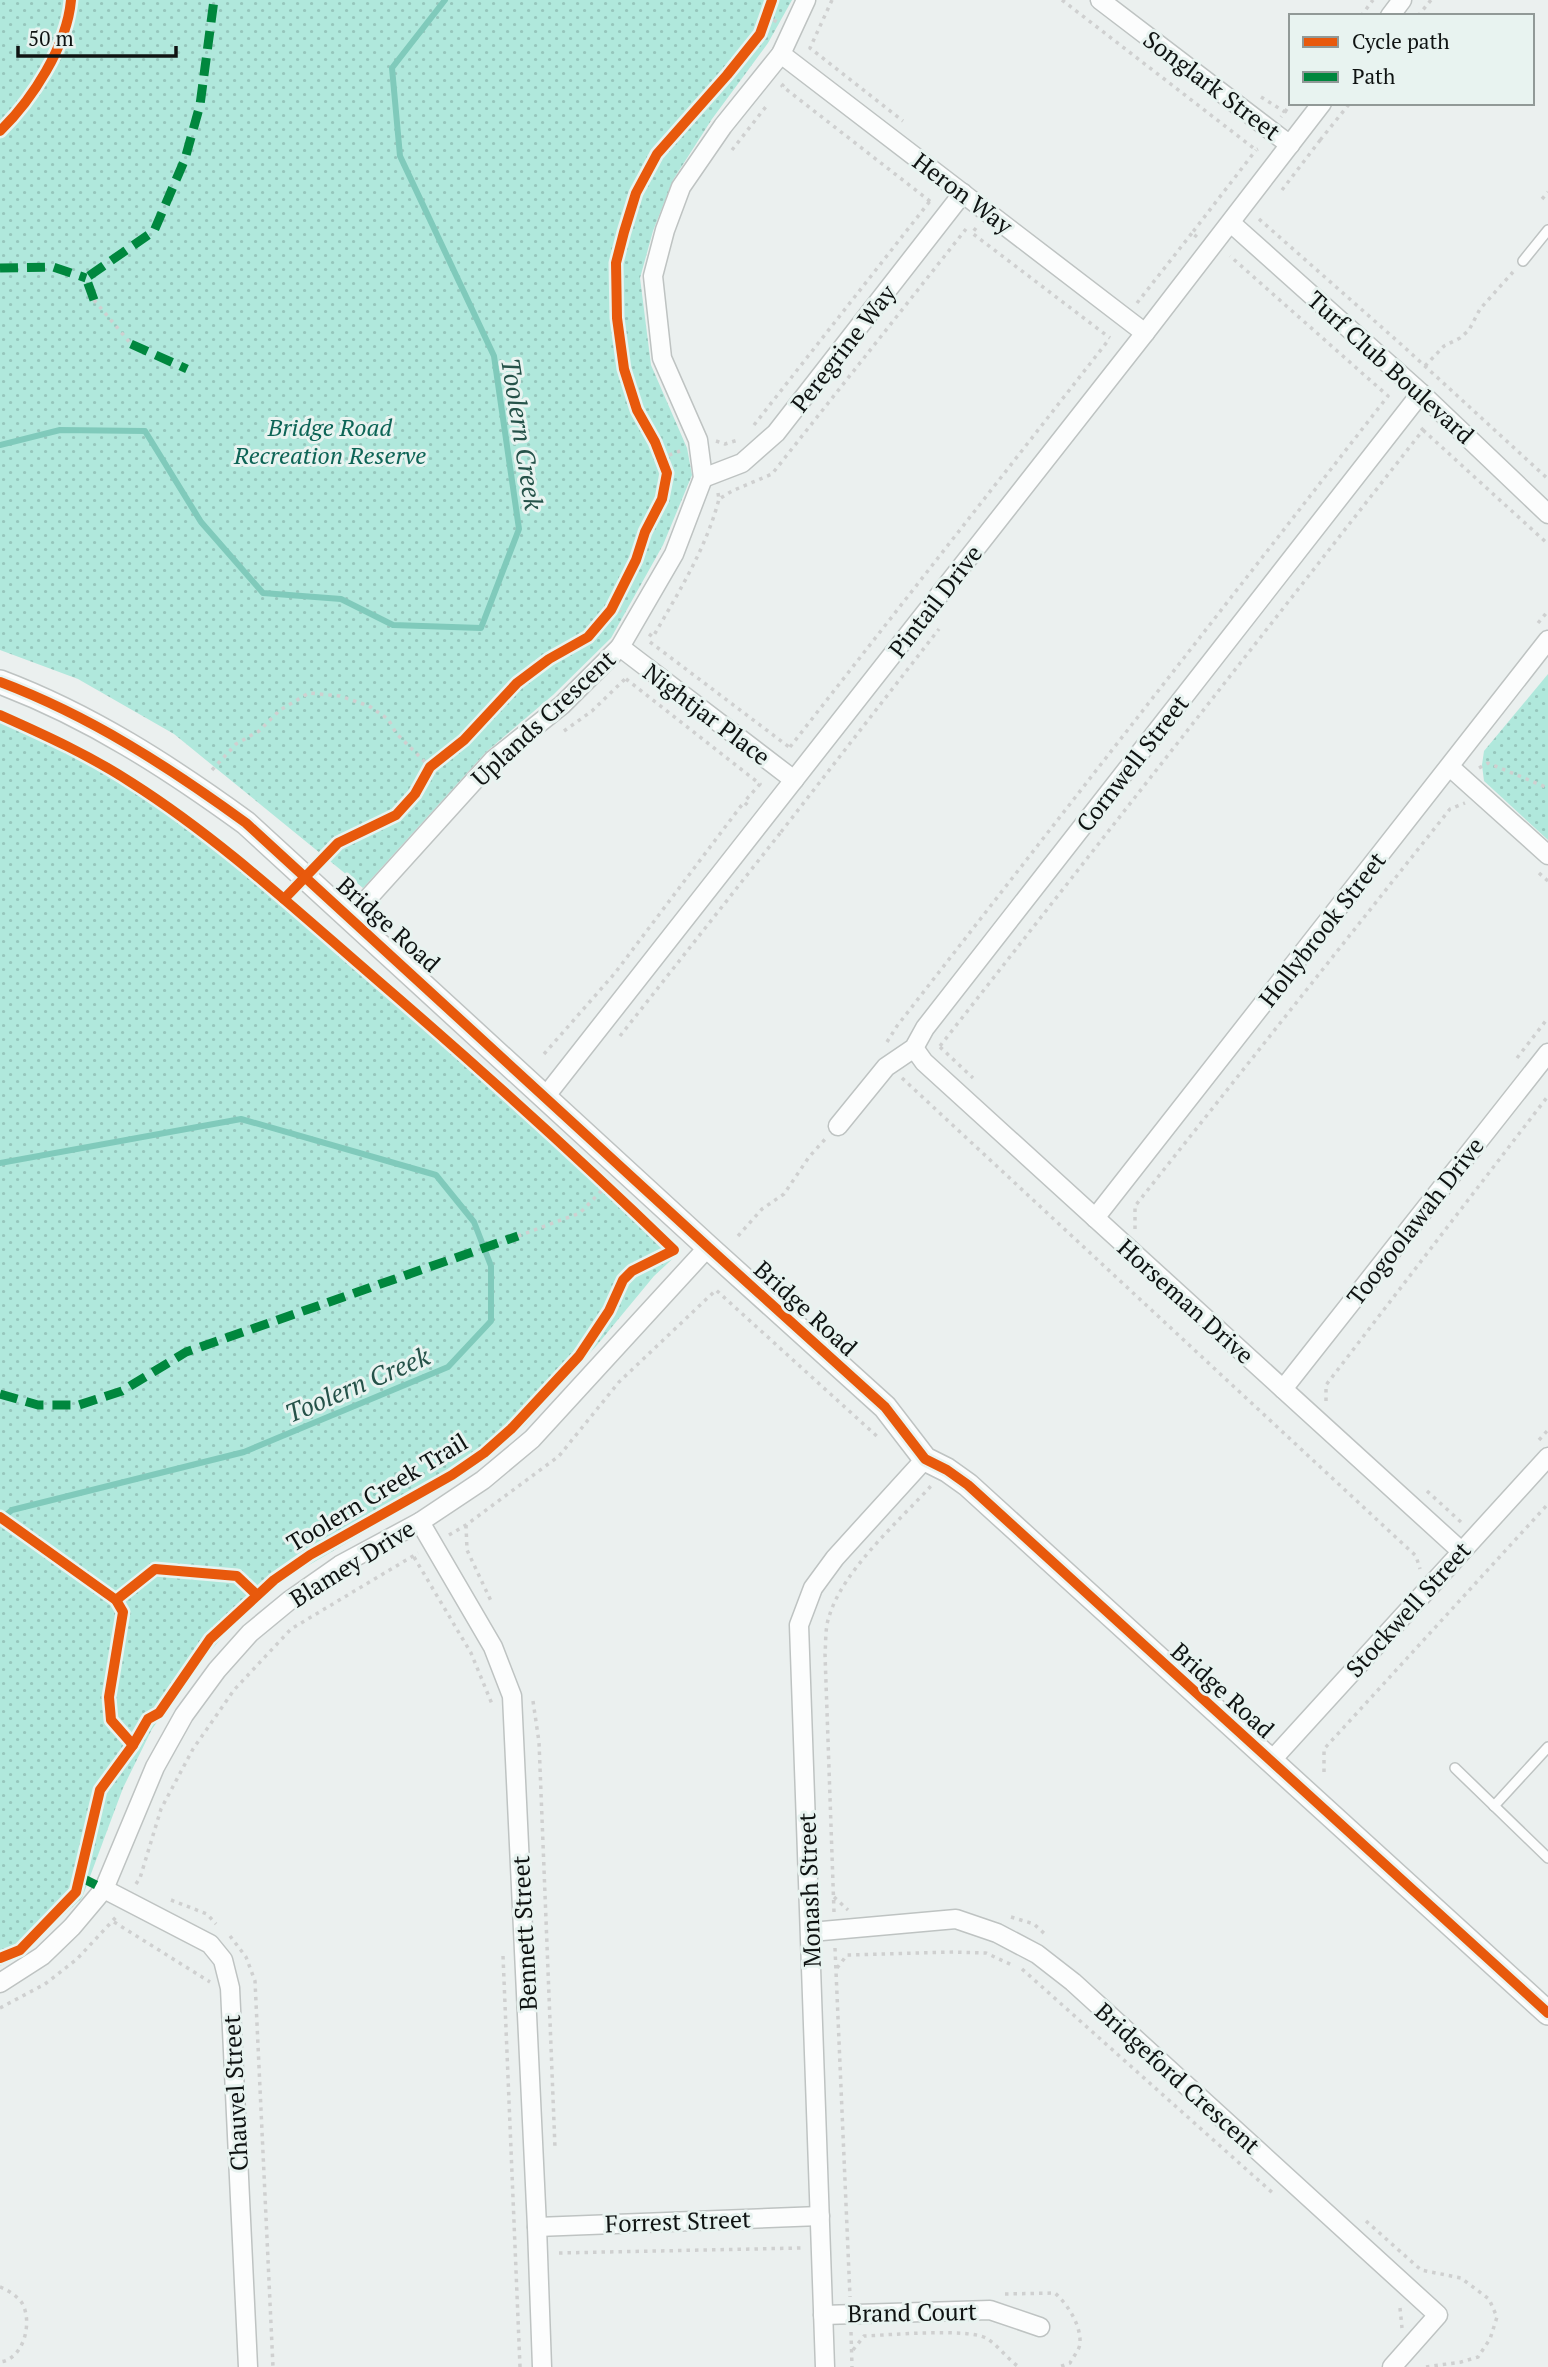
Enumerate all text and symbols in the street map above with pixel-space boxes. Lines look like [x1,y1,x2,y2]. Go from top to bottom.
scale bar [18,14,175,58]
legend [1289,14,1534,105]
street label: Songlark Street [1137,23,1287,147]
text: 50 m [28,24,74,52]
text: Cycle path [1352,27,1450,55]
text: Path [1352,62,1395,90]
street label: Heron Way [907,145,1020,242]
street label: Peregrine Way [783,277,903,418]
street label: Turf Club Boulevard [1301,283,1481,451]
water label: Toolern Creek [494,355,552,513]
park label: Bridge Road Recreation Reserve [233,411,426,471]
street label: Pintail Drive [881,538,989,664]
street label: Uplands Crescent [464,643,622,793]
street label: Nightjar Place [637,656,777,772]
street label: Cornwell Street [1069,688,1196,838]
street label: Hollybrook Street [1251,845,1393,1013]
street label: Bridge Road [331,869,447,979]
street label: Toogoolawah Drive [1339,1130,1491,1312]
street label: Horseman Drive [1111,1231,1261,1371]
street label: Bridge Road [748,1253,864,1363]
water label: Toolern Creek [280,1338,435,1430]
street label: Toolern Creek Trail [281,1425,473,1559]
street label: Blamey Drive [283,1512,421,1614]
street label: Stockwell Street [1339,1534,1478,1684]
street label: Bridge Road [1165,1635,1281,1745]
street label: Monash Street [790,1812,828,1968]
street label: Bennett Street [504,1855,544,2011]
street label: Bridgeford Crescent [1089,1995,1267,2161]
street label: Chauvel Street [215,2014,255,2172]
street label: Forrest Street [604,2202,752,2240]
street label: Brand Court [847,2295,977,2329]

